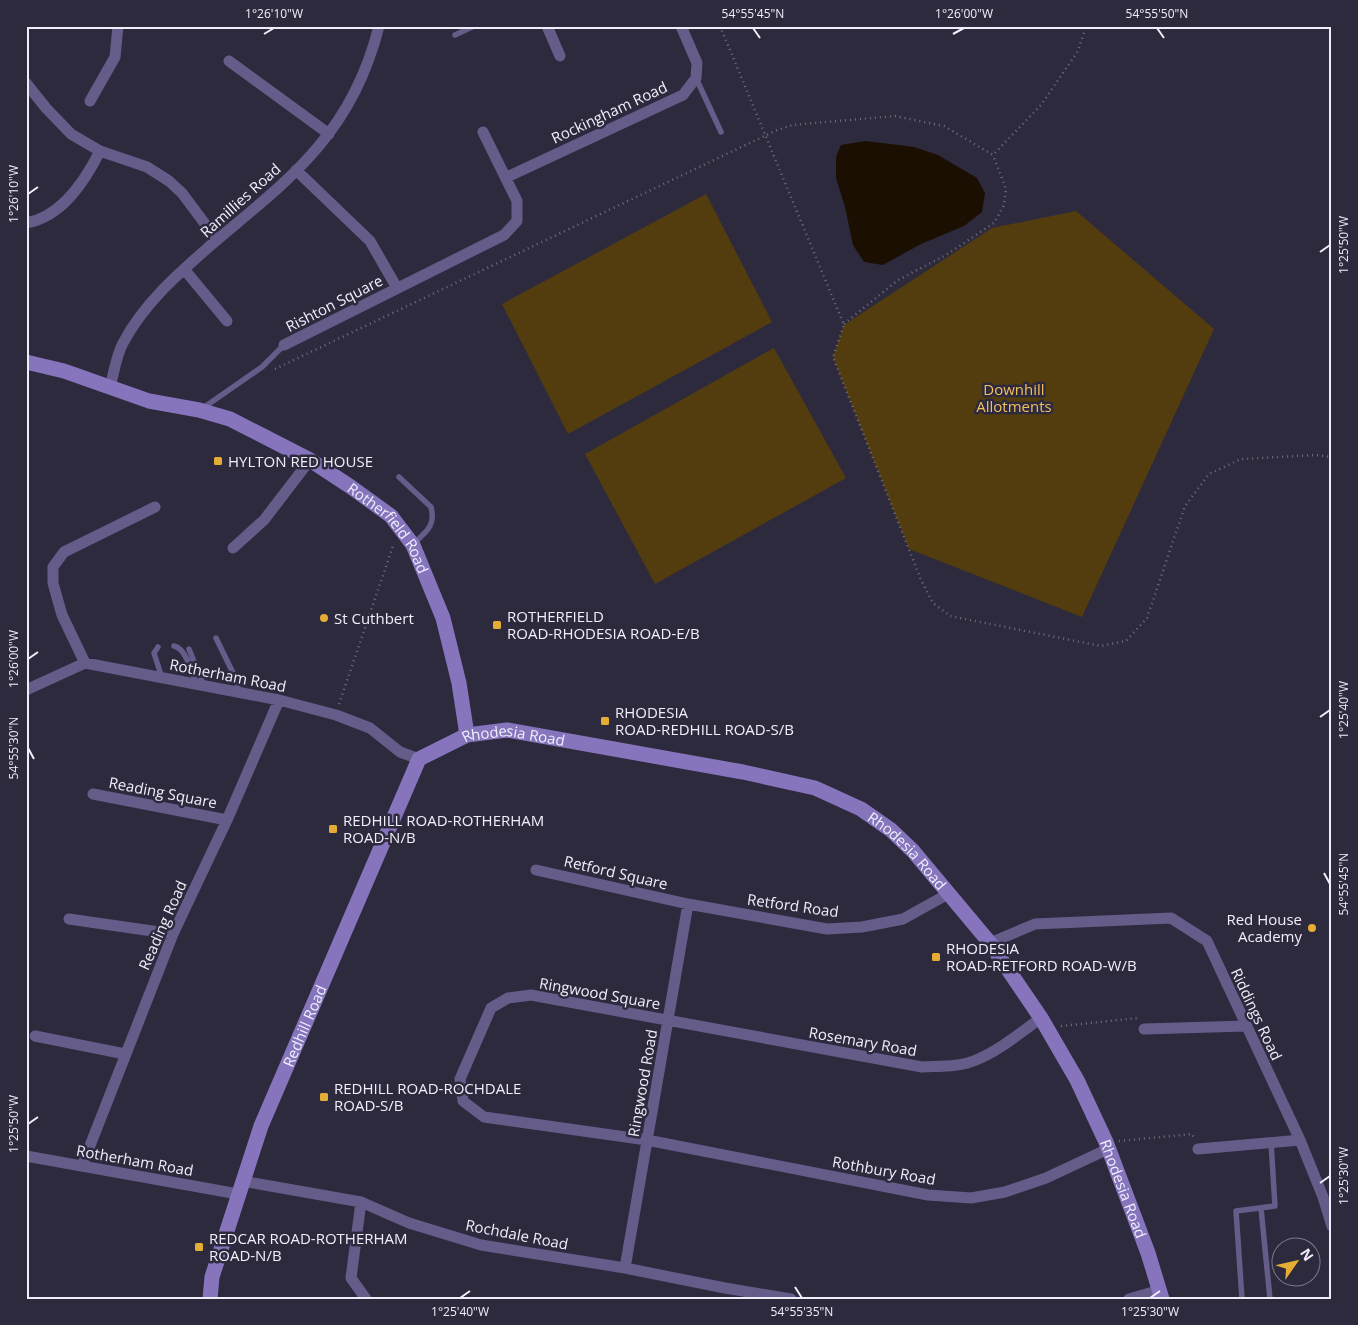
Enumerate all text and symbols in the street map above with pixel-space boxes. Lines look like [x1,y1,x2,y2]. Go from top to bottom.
text: 1°26'10"W [245,5,303,22]
text: 54°55'45"N [722,5,784,22]
text: 1°26'00"W [935,5,993,22]
text: 54°55'50"N [1126,5,1188,22]
street label: Rockingham Road [548,76,670,148]
street label: Ramillies Road [195,158,285,242]
text: 1°26'10"W [5,165,22,223]
text: 1°25'50"W [1335,216,1352,274]
street label: Rishton Square [282,270,386,336]
park label: Downhill Allotments [976,379,1052,416]
place label: HYLTON RED HOUSE [228,451,373,471]
marker: HYLTON RED HOUSE [212,455,224,467]
street label: Rotherfield Road [344,478,434,576]
place label: ROTHERFIELD ROAD-RHODESIA ROAD-E/B [507,606,700,643]
place label: St Cuthbert [334,608,414,628]
marker: St Cuthbert [318,612,330,624]
marker: ROTHERFIELD ROAD-RHODESIA ROAD-E/B [491,619,503,631]
text: 1°26'00"W [5,630,22,688]
street label: Rotherham Road [168,654,288,696]
text: 1°25'40"W [1335,681,1352,739]
place label: RHODESIA ROAD-REDHILL ROAD-S/B [615,702,794,739]
marker: RHODESIA ROAD-REDHILL ROAD-S/B [599,715,611,727]
text: 54°55'30"N [5,717,22,779]
street label: Rhodesia Road [458,720,567,750]
street label: Reading Square [107,772,219,812]
street label: Rhodesia Road [864,807,951,894]
place label: REDHILL ROAD-ROTHERHAM ROAD-N/B [343,810,544,847]
marker: REDHILL ROAD-ROTHERHAM ROAD-N/B [327,823,339,835]
street label: Retford Square [562,850,670,894]
text: 54°55'45"N [1335,853,1352,915]
street label: Reading Road [133,877,191,973]
street label: Retford Road [746,889,840,921]
place label: Red House Academy [1226,909,1302,946]
marker: Red House Academy [1306,922,1318,934]
place label: RHODESIA ROAD-RETFORD ROAD-W/B [946,938,1137,975]
marker: RHODESIA ROAD-RETFORD ROAD-W/B [930,951,942,963]
street label: Riddings Road [1227,965,1287,1063]
street label: Ringwood Square [538,973,662,1013]
street label: Redhill Road [278,982,331,1070]
street label: Rosemary Road [807,1022,919,1060]
street label: Ringwood Road [623,1028,661,1138]
place label: REDHILL ROAD-ROCHDALE ROAD-S/B [334,1078,521,1115]
marker: REDHILL ROAD-ROCHDALE ROAD-S/B [318,1091,330,1103]
text: 1°25'50"W [5,1095,22,1153]
street label: Rhodesia Road [1096,1136,1151,1241]
street label: Rotherham Road [75,1140,195,1180]
text: 1°25'30"W [1335,1147,1352,1205]
street label: Rothbury Road [831,1151,937,1189]
street label: Rochdale Road [464,1214,570,1254]
place label: REDCAR ROAD-ROTHERHAM ROAD-N/B [209,1228,408,1265]
north arrow [1270,1238,1320,1288]
marker: REDCAR ROAD-ROTHERHAM ROAD-N/B [193,1241,205,1253]
text: N [1296,1244,1318,1264]
text: 1°25'40"W [431,1303,489,1320]
text: 54°55'35"N [771,1303,833,1320]
text: 1°25'30"W [1121,1303,1179,1320]

